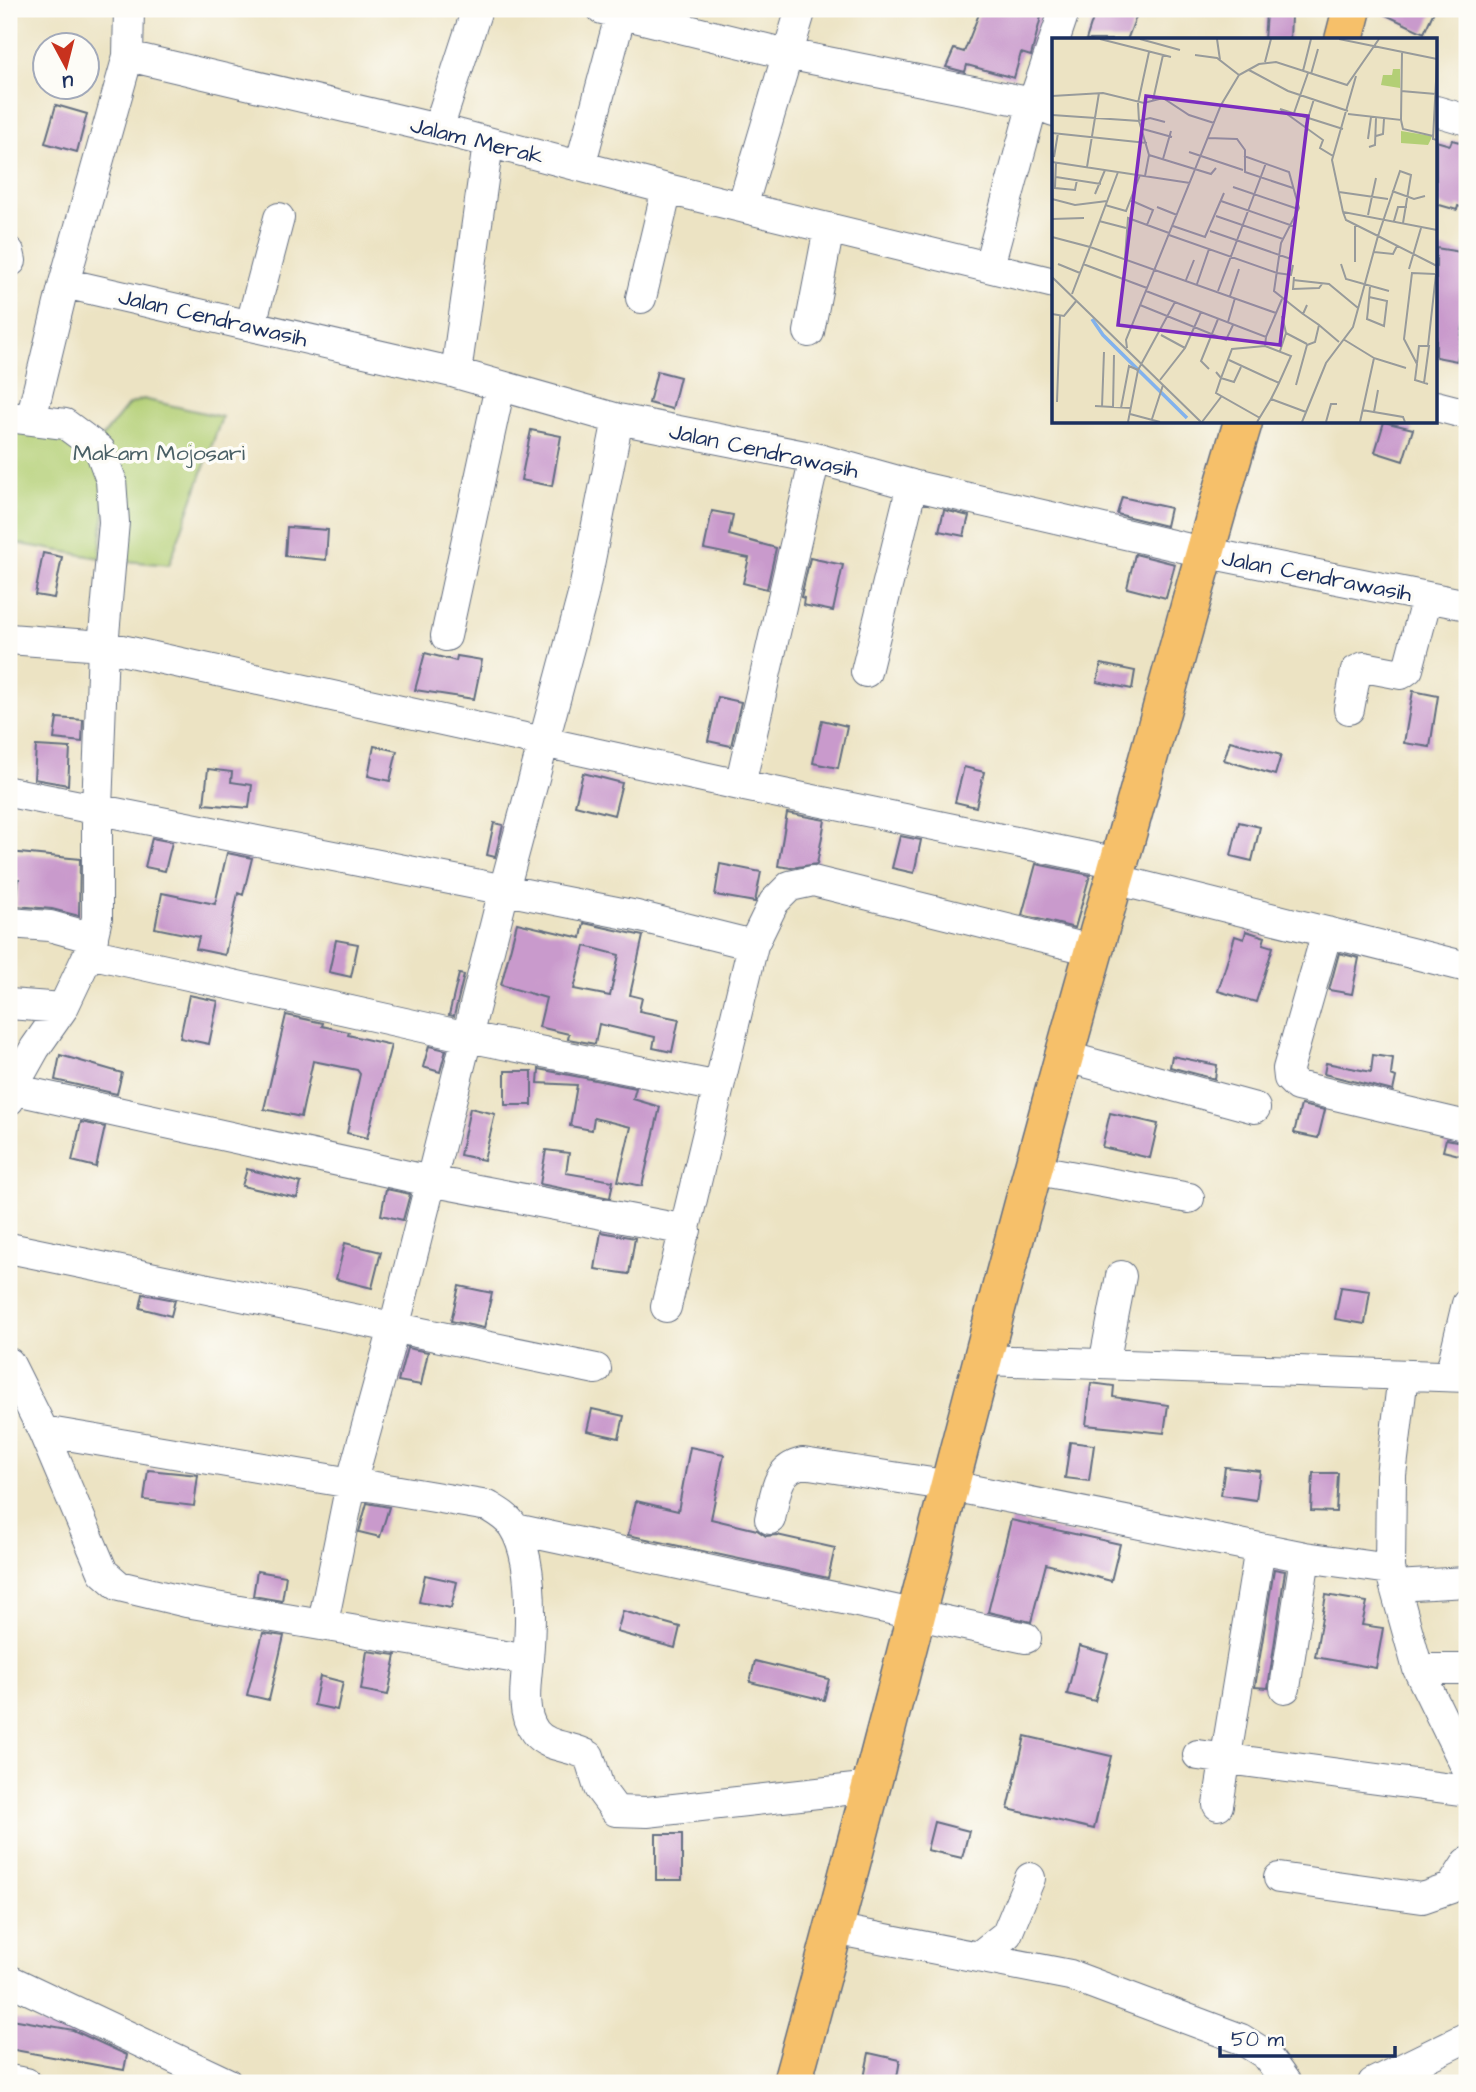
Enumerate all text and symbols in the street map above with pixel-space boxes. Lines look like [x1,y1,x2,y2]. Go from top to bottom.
north arrow [32,32,102,102]
inset map [1052,38,1438,424]
text: U [61,67,75,95]
street label: Jalam Merak [407,109,547,173]
street label: Jalan Cendrawasih [115,281,311,355]
street label: Jalan Cendrawasih [666,415,862,487]
park label: Makam Mojosari [73,437,246,469]
street label: Jalan Cendrawasih [1219,542,1415,610]
scale bar [1220,2015,1396,2059]
text: 50 m [1231,2025,1285,2054]

